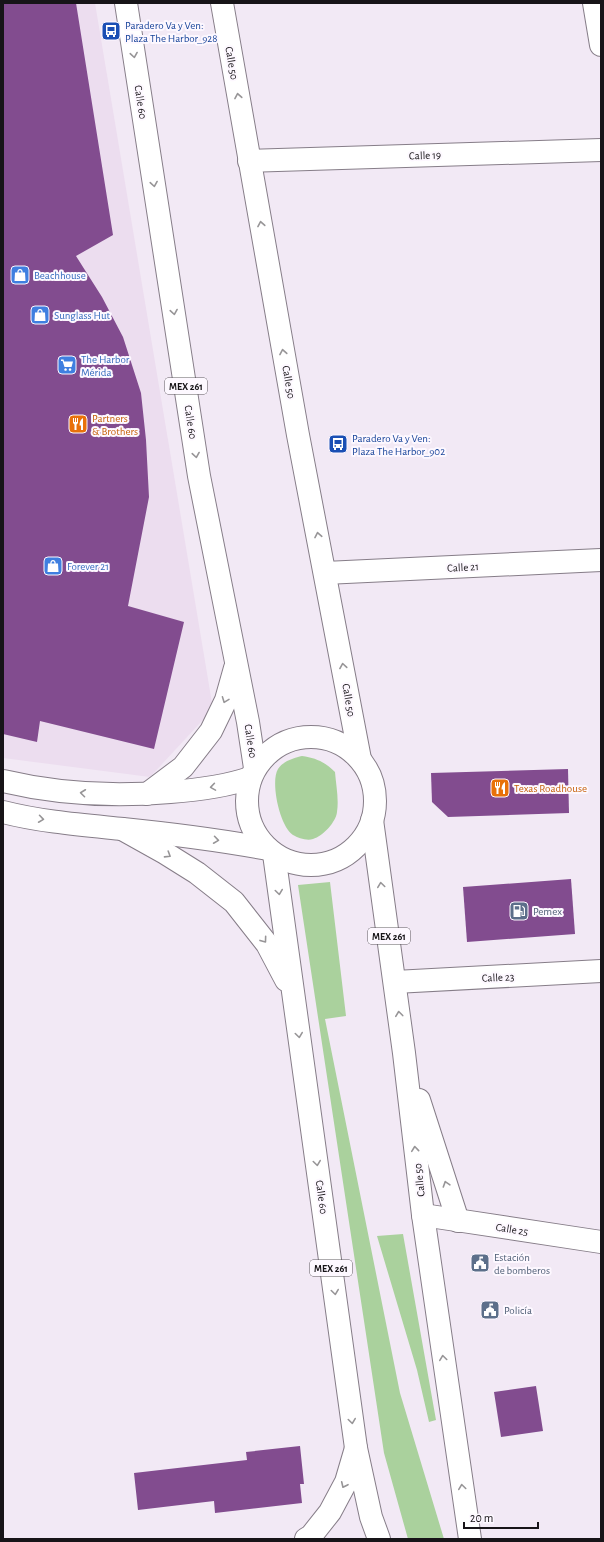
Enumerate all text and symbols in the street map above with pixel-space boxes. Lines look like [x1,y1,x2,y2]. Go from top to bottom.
bus stop icon: Paradero Va y Ven: Plaza The Harbor_928 [100,20,122,42]
place label: Paradero Va y Ven: Plaza The Harbor_928 [125,20,218,44]
street label: Calle 50 [223,46,240,81]
one-way arrow [129,52,138,58]
street label: Calle 60 [132,84,149,120]
one-way arrow [234,93,243,99]
street label: Calle 19 [409,149,441,162]
one-way arrow [149,181,158,187]
one-way arrow [257,221,265,227]
shop icon: Beachhouse [9,264,31,286]
place label: Beachhouse [34,270,86,281]
shop icon: Sunglass Hut [29,304,51,326]
one-way arrow [169,309,178,315]
place label: Sunglass Hut [54,310,111,321]
one-way arrow [280,349,288,355]
supermarket icon: The Harbor Mérida [56,354,78,376]
place label: The Harbor Mérida [81,354,130,378]
street label: Calle 50 [280,365,297,400]
road number: MEX 261 [165,378,207,394]
street label: Calle 60 [182,404,199,440]
restaurant icon: Partners & Brothers [67,413,89,435]
place label: Partners & Brothers [92,413,138,437]
bus stop icon: Paradero Va y Ven: Plaza The Harbor_902 [327,433,349,455]
place label: Paradero Va y Ven: Plaza The Harbor_902 [352,433,445,457]
one-way arrow [191,452,200,458]
one-way arrow [314,532,322,538]
shop icon: Forever 21 [42,555,64,577]
place label: Forever 21 [67,561,109,572]
street label: Calle 21 [447,561,479,574]
one-way arrow [339,663,348,669]
street label: Calle 50 [340,683,357,718]
one-way arrow [222,696,230,704]
street label: Calle 60 [242,723,259,759]
restaurant icon: Texas Roadhouse [489,777,511,799]
one-way arrow [210,782,216,791]
place label: Texas Roadhouse [514,783,587,794]
one-way arrow [80,789,86,798]
one-way arrow [38,814,44,823]
one-way arrow [213,835,219,844]
one-way arrow [164,850,171,858]
one-way arrow [377,882,386,888]
one-way arrow [274,889,283,895]
fuel station icon: Pemex [508,900,530,922]
place label: Pemex [533,906,562,917]
road number: MEX 261 [368,928,410,944]
one-way arrow [259,936,266,943]
street label: Calle 23 [481,971,515,984]
one-way arrow [395,1011,404,1017]
one-way arrow [294,1031,303,1038]
one-way arrow [411,1146,420,1152]
one-way arrow [312,1160,321,1166]
street label: Calle 50 [412,1163,427,1197]
street label: Calle 60 [314,1179,329,1215]
one-way arrow [442,1180,451,1187]
street label: Calle 25 [495,1222,529,1238]
public building icon: Estación de bomberos [469,1252,491,1274]
place label: Estación de bomberos [494,1252,550,1276]
road number: MEX 261 [310,1260,352,1276]
one-way arrow [330,1289,339,1295]
public building icon: Policía [479,1299,501,1321]
place label: Policía [504,1305,532,1316]
one-way arrow [439,1355,448,1361]
one-way arrow [347,1418,356,1424]
one-way arrow [341,1481,349,1489]
one-way arrow [458,1483,467,1490]
scale bar [464,1504,538,1530]
text: 20 m [470,1512,493,1524]

